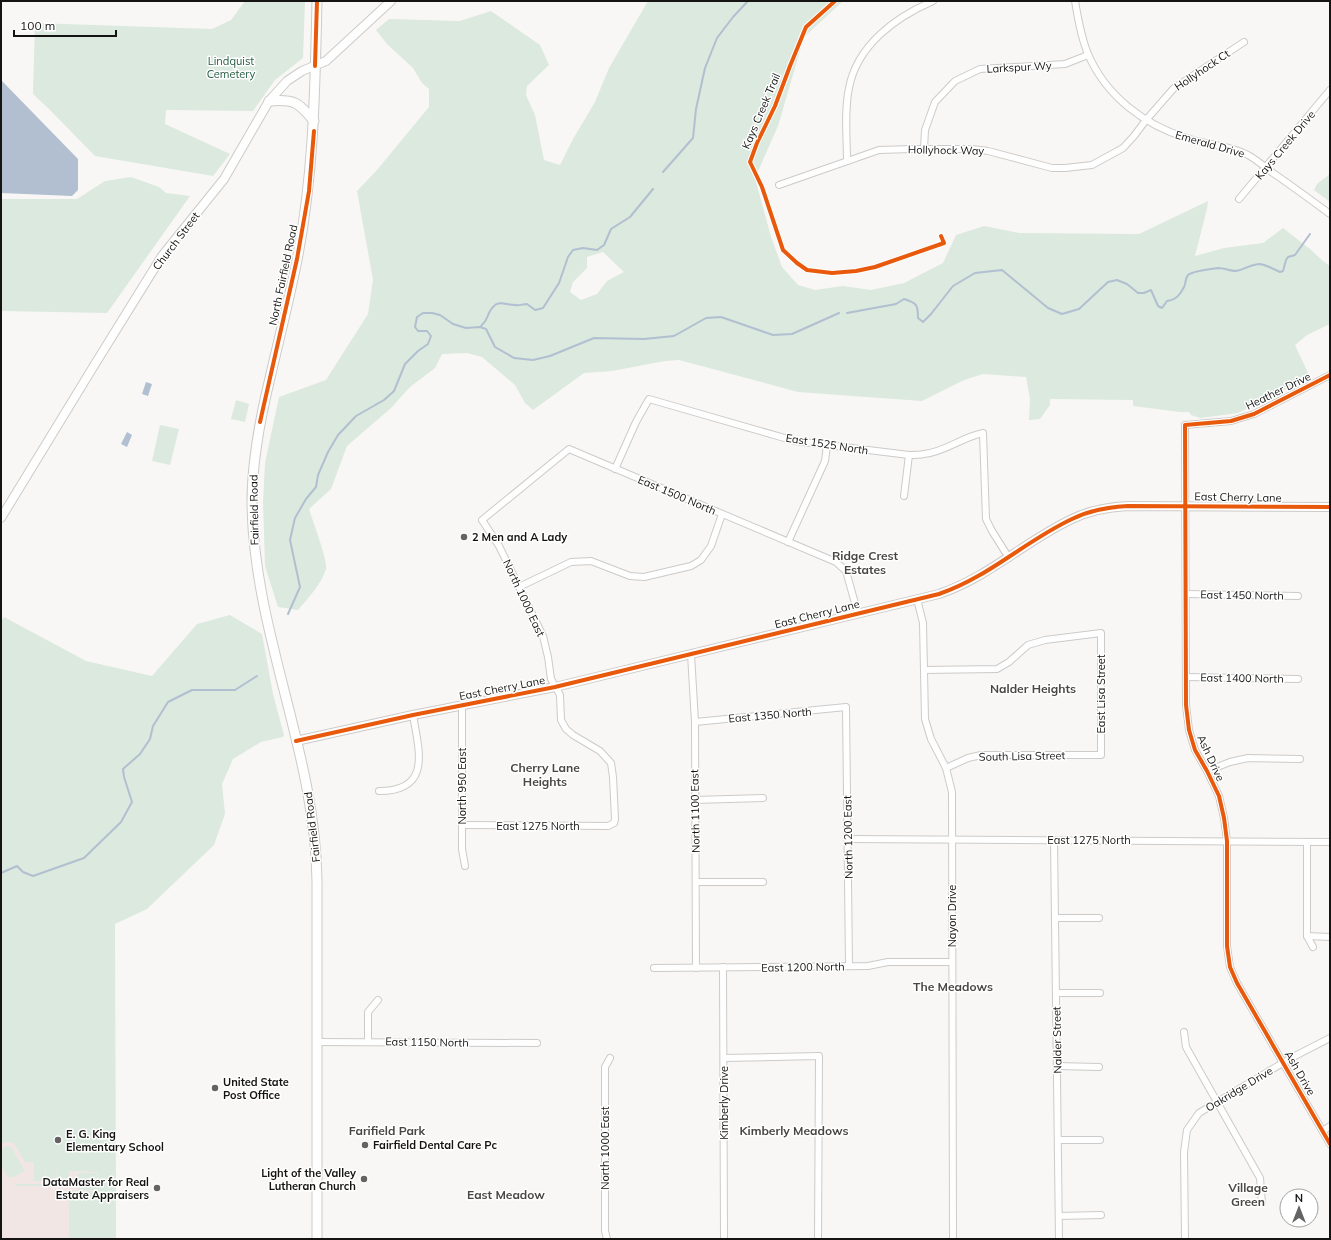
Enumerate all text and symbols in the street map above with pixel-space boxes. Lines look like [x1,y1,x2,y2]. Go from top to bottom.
scale bar [14,12,116,38]
text: 100 m [20,18,55,33]
street label: Hollyhock Ct [1172,46,1232,94]
park label: Lindquist Cemetery [207,54,256,81]
street label: Larkspur Wy [986,58,1052,76]
street label: Kays Creek Trail [739,71,783,151]
street label: Kays Creek Drive [1252,108,1318,182]
street label: Emerald Drive [1174,127,1246,161]
street label: Hollyhock Way [908,142,985,158]
street label: Church Street [150,209,203,273]
street label: North Fairfield Road [265,223,301,327]
street label: Heather Drive [1243,369,1313,413]
street label: East 1525 North [785,431,869,457]
street label: East 1500 North [636,472,718,518]
street label: Fairfield Road [246,474,262,546]
street label: East Cherry Lane [1194,489,1282,505]
place label: 2 Men and A Lady [472,530,567,544]
marker: 2 Men and A Lady [459,532,469,542]
district label: Ridge Crest Estates [832,548,899,577]
street label: North 1000 East [500,557,548,639]
street label: East 1450 North [1200,587,1284,603]
street label: East Cherry Lane [773,597,861,631]
street label: East Lisa Street [1094,654,1108,734]
street label: East 1400 North [1200,670,1284,686]
street label: East Cherry Lane [458,673,546,703]
district label: Nalder Heights [990,681,1076,696]
street label: East 1350 North [728,704,812,726]
street label: Ash Drive [1194,733,1228,783]
street label: North 950 East [455,747,469,824]
street label: South Lisa Street [979,748,1066,764]
district label: Cherry Lane Heights [510,760,580,789]
street label: North 1100 East [687,769,703,853]
street label: Fairfield Road [301,791,323,863]
street label: North 1200 East [840,795,856,879]
street label: East 1275 North [496,819,580,833]
street label: East 1275 North [1047,833,1131,847]
street label: Nayon Drive [945,885,959,947]
street label: East 1200 North [761,959,845,975]
district label: The Meadows [913,979,993,994]
street label: Nalder Street [1049,1006,1065,1074]
street label: East 1150 North [385,1034,469,1050]
street label: Ash Drive [1282,1048,1318,1098]
street label: Oakridge Drive [1203,1063,1275,1115]
street label: Kimberly Drive [717,1066,731,1140]
place label: United State Post Office [223,1075,289,1102]
marker: United State Post Office [210,1083,220,1093]
street label: North 1000 East [598,1106,612,1190]
district label: Farifield Park [349,1123,426,1138]
district label: Kimberly Meadows [740,1123,848,1138]
place label: E. G. King Elementary School [66,1127,164,1154]
marker: E. G. King Elementary School [53,1135,63,1145]
place label: Fairfield Dental Care Pc [373,1138,497,1152]
marker: Fairfield Dental Care Pc [360,1140,370,1150]
place label: Light of the Valley Lutheran Church [261,1166,356,1193]
marker: Light of the Valley Lutheran Church [359,1174,369,1184]
place label: DataMaster for Real Estate Appraisers [42,1175,149,1202]
district label: Village Green [1227,1180,1268,1209]
marker: DataMaster for Real Estate Appraisers [152,1183,162,1193]
district label: East Meadow [467,1187,545,1202]
north arrow [1279,1188,1319,1228]
text: N [1295,1191,1303,1205]

